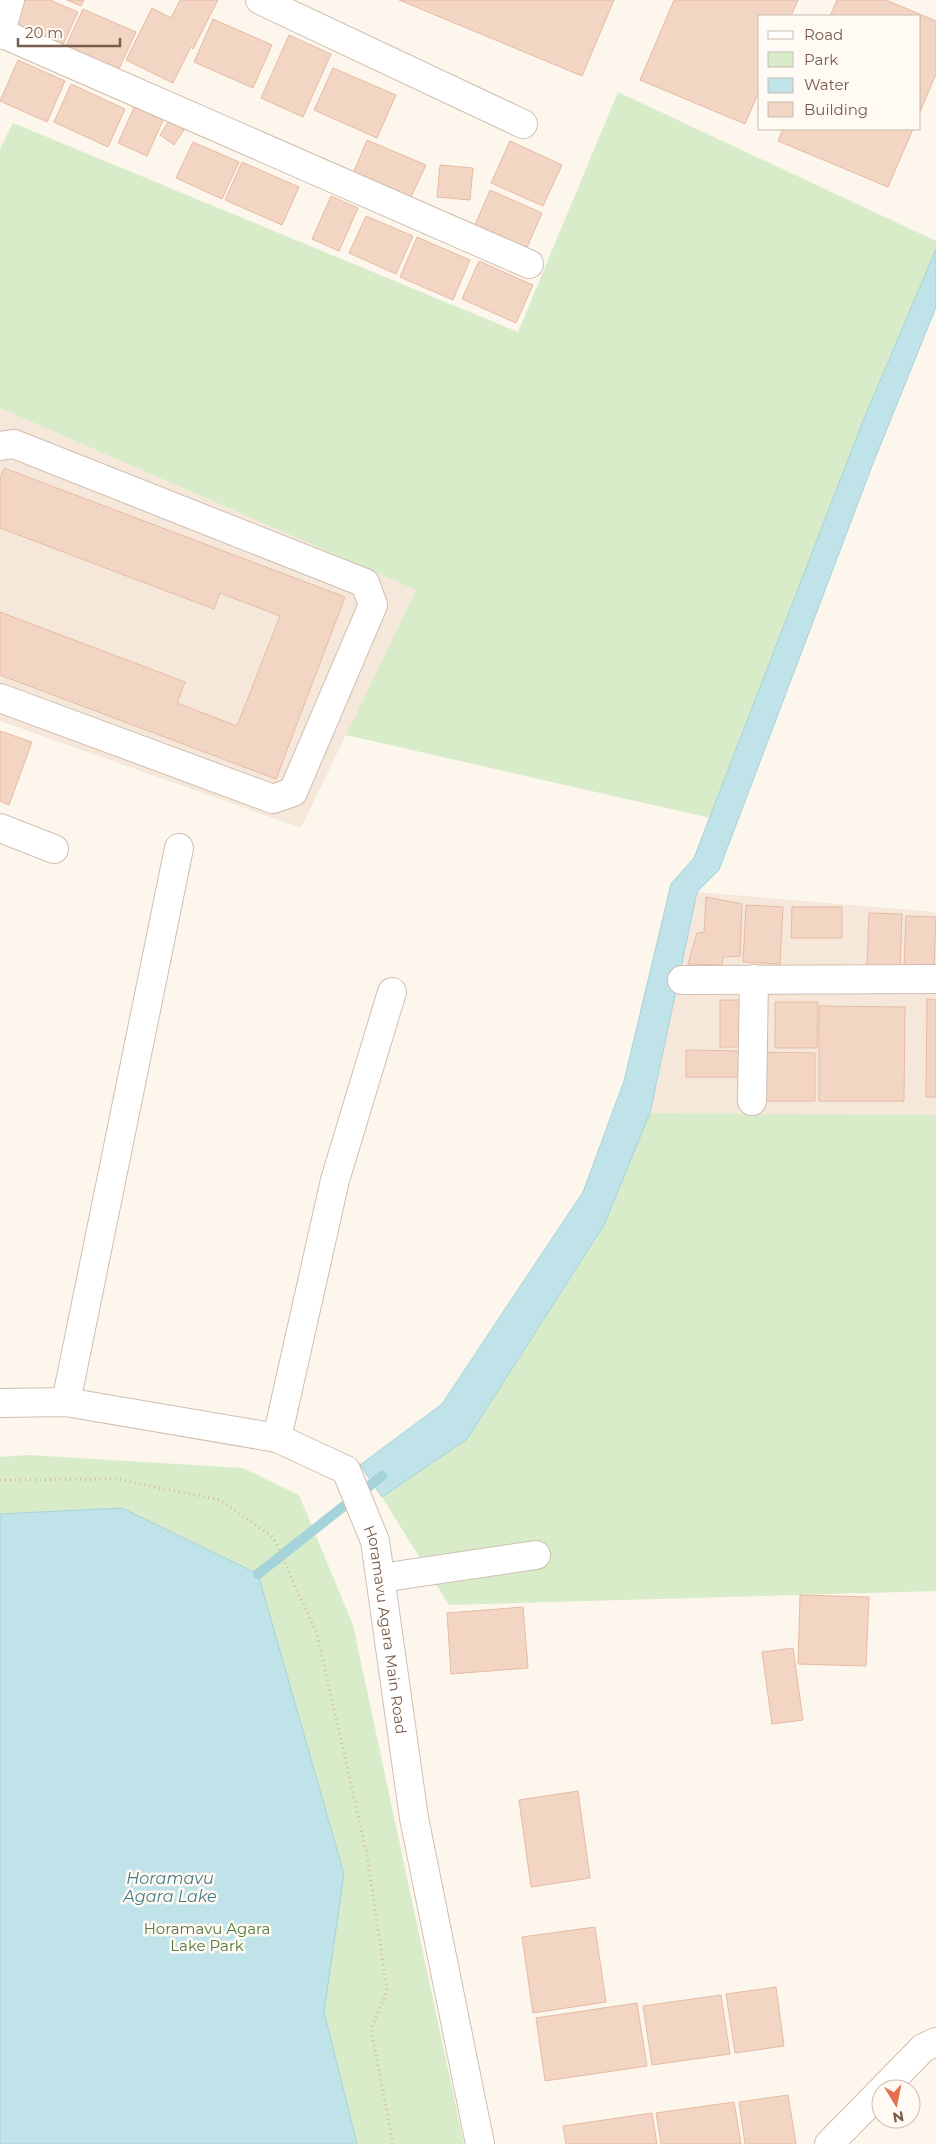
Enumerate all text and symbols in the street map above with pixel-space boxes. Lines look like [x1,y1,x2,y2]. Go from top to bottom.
scale bar [18,15,120,47]
legend [758,15,921,130]
text: 20 m [25,23,63,42]
text: Road [804,25,843,44]
text: Park [804,50,838,69]
text: Water [804,75,850,94]
text: Building [804,100,868,119]
street label: Horamavu Agara Main Road [360,1522,412,1735]
water label: Horamavu Agara Lake [122,1869,217,1906]
park label: Horamavu Agara Lake Park [144,1919,270,1955]
north arrow [871,2079,921,2129]
text: N [891,2107,905,2127]

